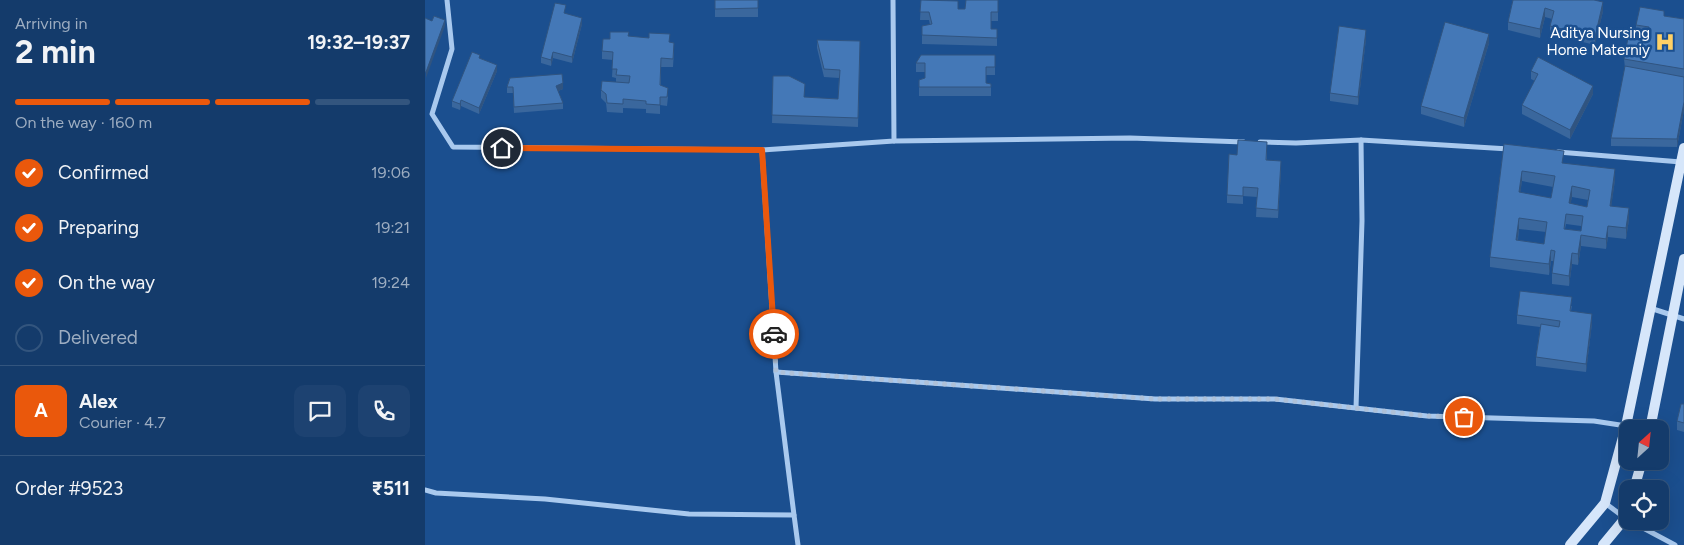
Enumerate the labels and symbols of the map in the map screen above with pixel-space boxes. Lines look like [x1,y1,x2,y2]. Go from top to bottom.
place label: Aditya Nursing Home Materniy [1546,24,1650,59]
hospital icon: Aditya Nursing Home Materniy [1654,31,1676,53]
pin [481,127,523,169]
courier [749,309,799,359]
pin [1443,396,1485,438]
north arrow [1619,420,1669,470]

